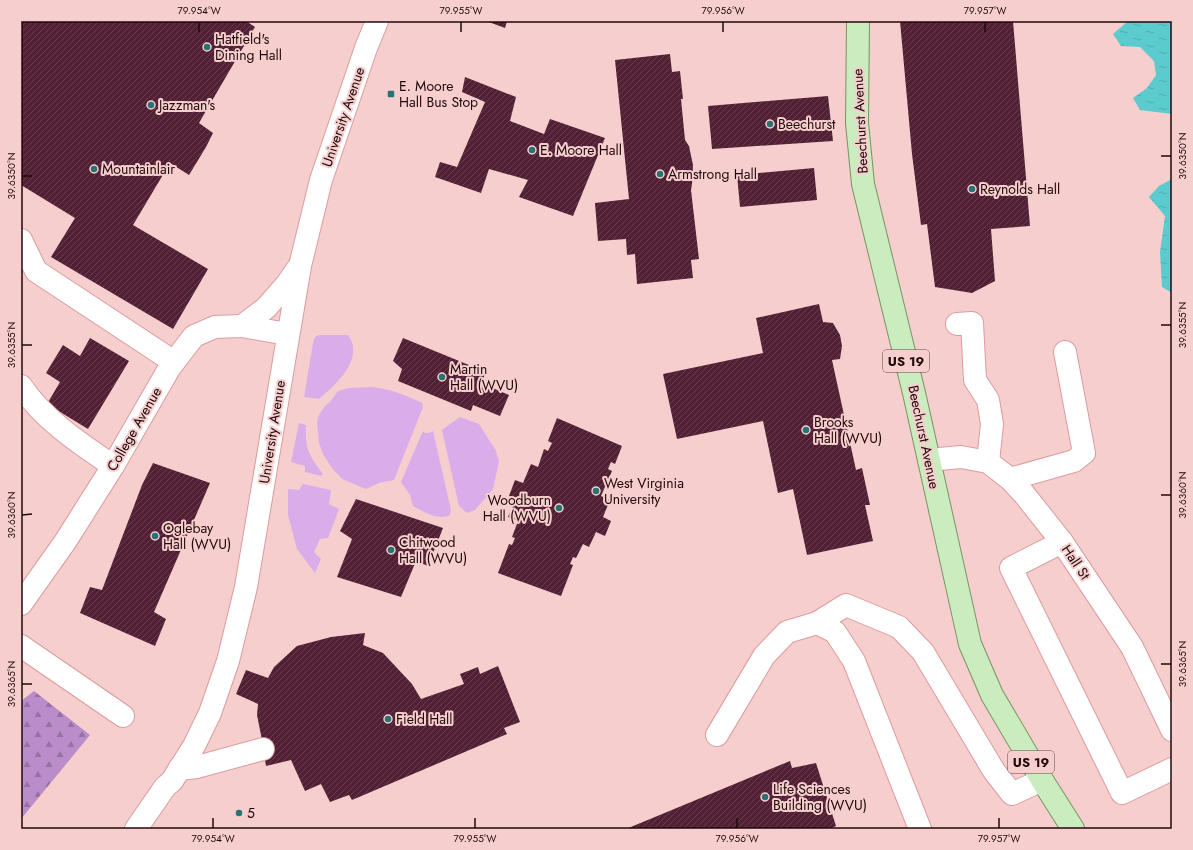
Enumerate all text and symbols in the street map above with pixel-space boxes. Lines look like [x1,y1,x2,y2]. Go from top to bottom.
text: 79.954°W [177,3,221,18]
text: 79.955°W [439,3,483,18]
text: 79.956°W [701,3,745,18]
text: 79.957°W [964,3,1006,18]
place label: Hatfield's Dining Hall [215,29,282,65]
marker: Hatfield's Dining Hall [202,42,212,52]
street label: University Avenue [317,64,369,170]
street label: Beechurst Avenue [847,68,873,174]
place label: E. Moore Hall Bus Stop [399,76,478,112]
marker: E. Moore Hall Bus Stop [386,89,396,99]
place label: Jazzman's [157,95,216,115]
marker: Jazzman's [146,100,156,110]
place label: Beechurst [778,114,836,134]
marker: Beechurst [765,119,775,129]
text: 39.6350°N [1175,133,1190,179]
place label: E. Moore Hall [540,140,622,160]
marker: E. Moore Hall [527,145,537,155]
text: 39.6350°N [4,153,19,199]
place label: Mountainlair [102,159,175,179]
marker: Mountainlair [89,164,99,174]
place label: Armstrong Hall [668,164,757,184]
marker: Armstrong Hall [655,169,665,179]
place label: Reynolds Hall [980,179,1060,199]
marker: Reynolds Hall [967,184,977,194]
text: 39.6355°N [1175,302,1190,348]
text: 39.6355°N [4,322,19,368]
road number: US 19 [883,350,929,372]
place label: Martin Hall (WVU) [450,359,518,395]
marker: Martin Hall (WVU) [437,372,447,382]
street label: University Avenue [254,379,290,485]
street label: College Avenue [102,383,166,475]
street label: Beechurst Avenue [903,383,945,491]
place label: Brooks Hall (WVU) [814,412,882,448]
marker: Brooks Hall (WVU) [801,425,811,435]
text: 39.6360°N [1175,471,1190,519]
place label: West Virginia University [604,473,684,509]
marker: West Virginia University [591,486,601,496]
place label: Woodburn Hall (WVU) [483,490,551,526]
text: 39.6360°N [4,491,19,539]
marker: Woodburn Hall (WVU) [554,503,564,513]
place label: Oglebay Hall (WVU) [163,518,231,554]
marker: Oglebay Hall (WVU) [150,531,160,541]
place label: Chitwood Hall (WVU) [399,532,467,568]
street label: Hall St [1057,540,1095,584]
marker: Chitwood Hall (WVU) [386,545,396,555]
text: 39.6365°N [1175,641,1190,687]
text: 39.6365°N [4,661,19,707]
place label: Field Hall [396,709,452,729]
marker: Field Hall [383,714,393,724]
road number: US 19 [1008,751,1054,773]
place label: Life Sciences Building (WVU) [773,779,867,815]
marker: Life Sciences Building (WVU) [760,792,770,802]
place label: 5 [247,803,255,823]
marker: 5 [234,808,244,818]
text: 79.954°W [191,831,235,846]
text: 79.955°W [453,831,497,846]
text: 79.956°W [715,831,759,846]
text: 79.957°W [978,831,1020,846]

